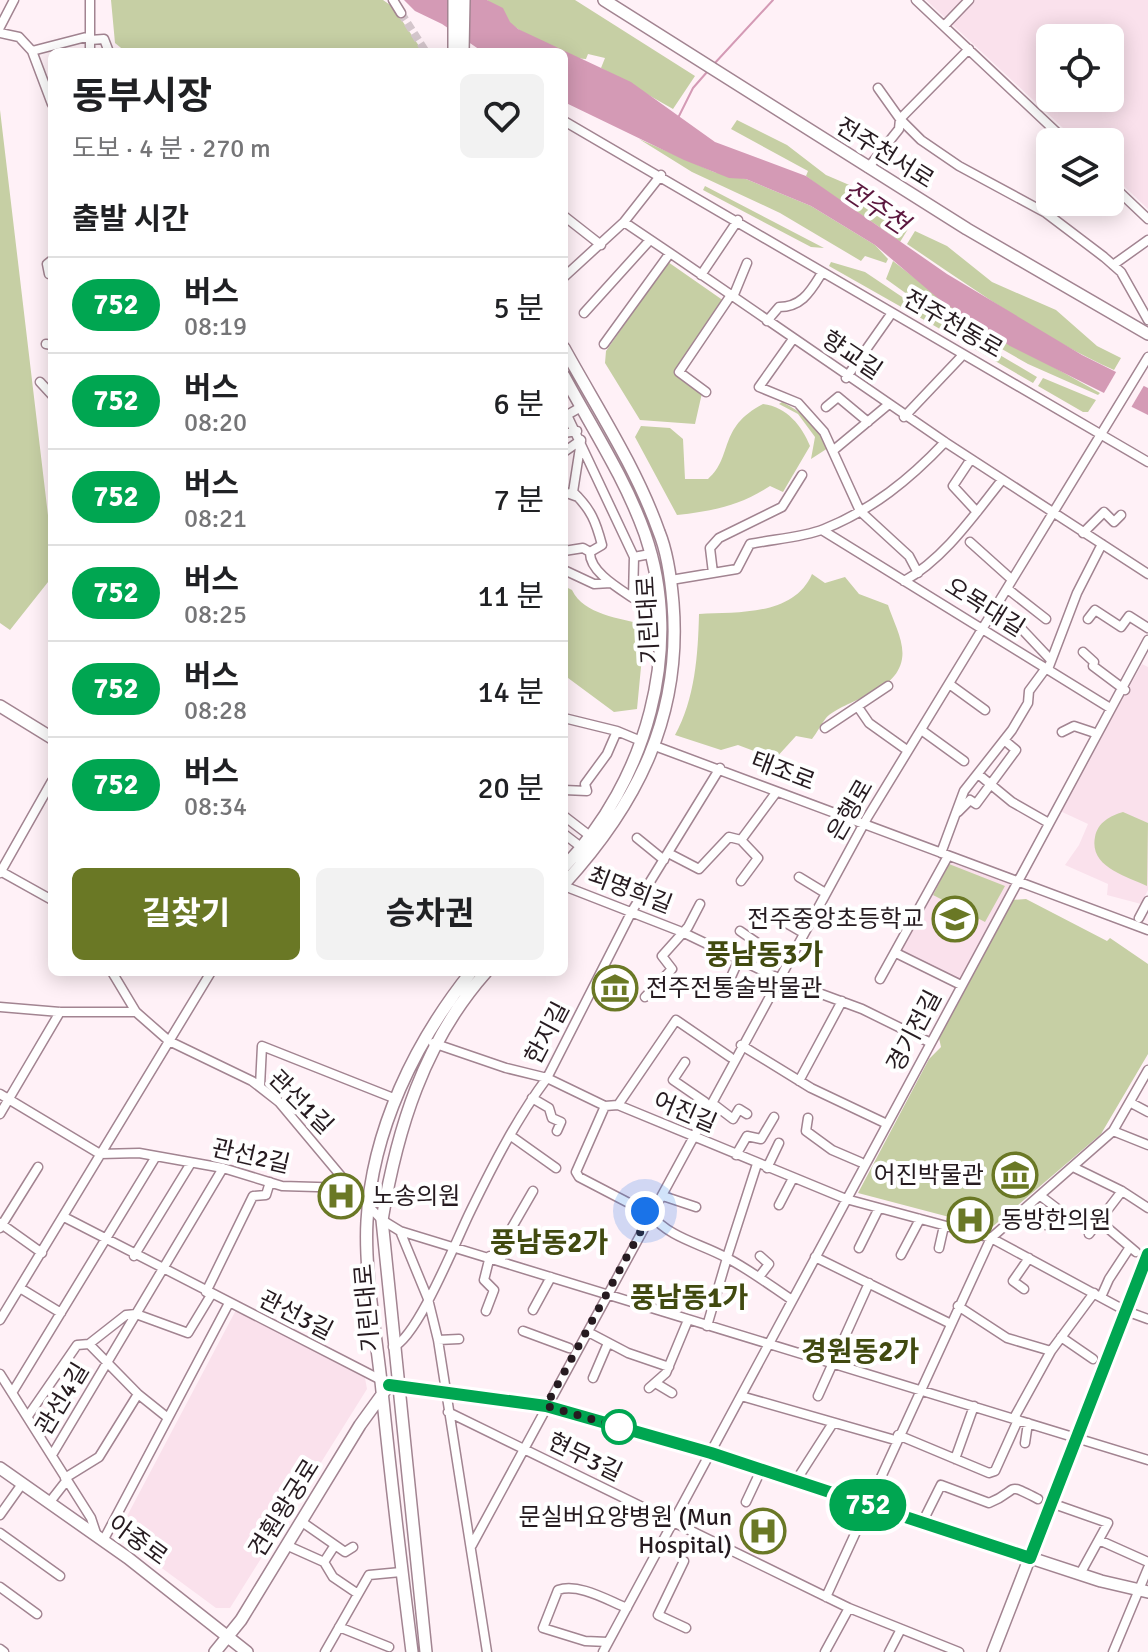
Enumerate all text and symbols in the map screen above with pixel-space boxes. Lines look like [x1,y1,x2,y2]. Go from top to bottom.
map controls [1036,24,1124,216]
button: locate [1036,24,1124,112]
text: 동부시장 [72,73,212,120]
button: heart [460,74,544,158]
street label: 전주천서로 [830,111,940,195]
button: layers [1036,128,1124,216]
text: 도보 · 4 분 · 270 m [72,133,271,165]
water label: 전주천 [837,174,917,243]
text: 출발 시간 [72,201,189,238]
text: 버스 [184,274,239,311]
street label: 전주천동로 [898,283,1008,365]
text: 752 [93,288,139,322]
text: 5 분 [494,290,544,327]
text: 08:19 [184,311,247,343]
street label: 향교길 [816,324,888,386]
text: 버스 [184,370,239,407]
text: 752 [93,384,139,418]
text: 6 분 [494,386,544,423]
text: 08:20 [184,407,247,439]
text: 버스 [184,466,239,503]
text: 752 [93,480,139,514]
text: 7 분 [494,482,544,519]
text: 08:21 [184,503,247,535]
text: 버스 [184,562,239,599]
street label: 오목대길 [940,571,1030,643]
street label: 기린대로 [631,575,665,665]
text: 752 [93,576,139,610]
text: 11 분 [477,578,544,615]
text: 08:25 [184,599,247,631]
text: 버스 [184,658,239,695]
text: 752 [93,672,139,706]
text: 14 분 [477,674,544,711]
text: 08:28 [184,695,247,727]
street label: 태조로 [747,745,819,797]
text: 버스 [184,754,239,791]
text: 752 [93,768,139,802]
text: 20 분 [477,770,544,807]
street label: 은행로 [820,774,880,846]
text: 08:34 [184,791,247,823]
street label: 최명희길 [583,860,677,920]
button: 길찾기 [72,868,300,960]
button: 승차권 [316,868,544,960]
school or university icon: 전주중앙초등학교 [931,895,979,943]
place label: 전주중앙초등학교 [747,904,924,934]
district label: 풍남동3가 [705,938,823,972]
museum icon: 전주전통술박물관 [591,964,639,1012]
place label: 전주전통술박물관 [646,973,823,1003]
street label: 경기전길 [880,985,948,1077]
street label: 한지길 [518,997,576,1069]
street label: 관선1길 [262,1063,340,1141]
street label: 어진길 [649,1085,721,1139]
street label: 관선2길 [209,1132,293,1180]
museum icon: 어진박물관 [991,1151,1039,1199]
place label: 어진박물관 [874,1160,984,1190]
hospital icon: 노송의원 [317,1172,365,1220]
place label: 노송의원 [372,1181,460,1211]
your location [625,1191,665,1231]
hospital icon: 동방한의원 [946,1196,994,1244]
place label: 동방한의원 [1001,1205,1111,1235]
district label: 풍남동2가 [490,1226,608,1260]
street label: 기린대로 [348,1263,386,1353]
district label: 풍남동1가 [630,1281,748,1315]
street label: 관선3길 [254,1284,338,1346]
district label: 경원동2가 [801,1335,919,1369]
street label: 관선4길 [29,1357,95,1441]
unlabelled marker [602,1410,636,1444]
street label: 현무3길 [543,1426,627,1488]
street label: 견훤왕궁로 [242,1453,326,1563]
line badge: 752 [822,1479,914,1531]
text: 752 [845,1488,891,1522]
place label: 문실버요양병원 (Mun Hospital) [519,1502,732,1560]
hospital icon: 문실버요양병원 (Mun Hospital) [739,1507,787,1555]
street label: 아중로 [102,1508,174,1572]

